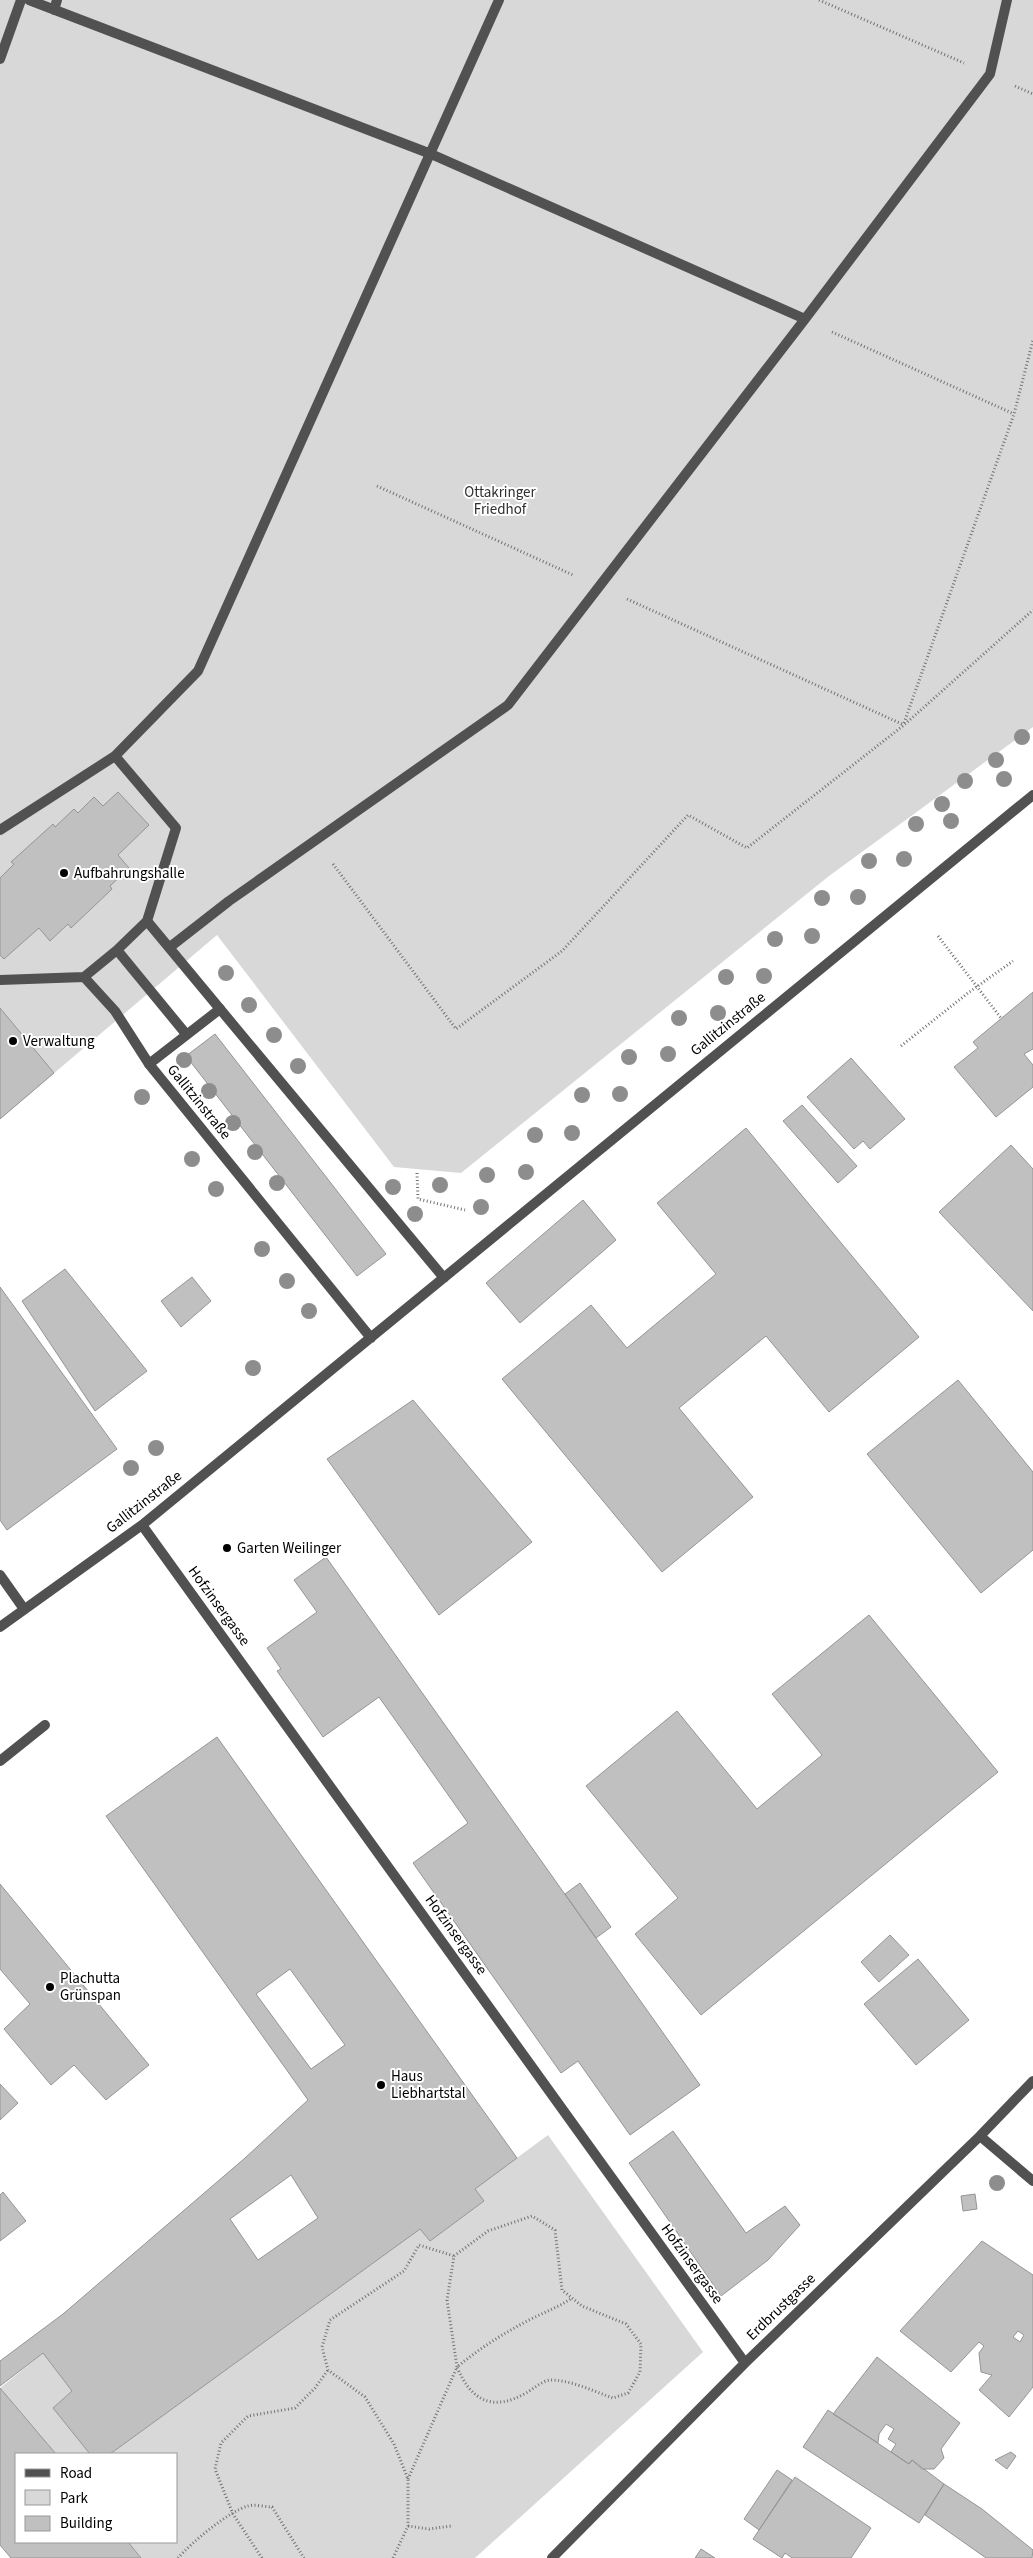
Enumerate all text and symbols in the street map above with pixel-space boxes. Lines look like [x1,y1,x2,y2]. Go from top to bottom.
park label: Ottakringer Friedhof [464,482,537,520]
place label: Aufbahrungshalle [74,863,185,884]
marker: Aufbahrungshalle [58,867,70,879]
street label: Gallitzinstraße [686,987,770,1061]
place label: Verwaltung [23,1031,95,1052]
marker: Verwaltung [7,1035,19,1047]
street label: Gallitzinstraße [162,1060,236,1144]
street label: Gallitzinstraße [102,1466,186,1538]
place label: Garten Weilinger [237,1538,342,1559]
marker: Garten Weilinger [221,1542,233,1554]
street label: Hofzinsergasse [183,1562,255,1650]
street label: Hofzinsergasse [420,1891,492,1979]
place label: Plachutta Grünspan [60,1968,121,2006]
marker: Plachutta Grünspan [44,1981,56,1993]
place label: Haus Liebhartstal [391,2066,466,2104]
marker: Haus Liebhartstal [375,2079,387,2091]
street label: Hofzinsergasse [656,2220,728,2308]
street label: Erdbrustgasse [742,2269,820,2345]
legend [15,2453,178,2543]
text: Road [60,2463,92,2484]
text: Park [60,2488,89,2509]
text: Building [60,2513,113,2534]

